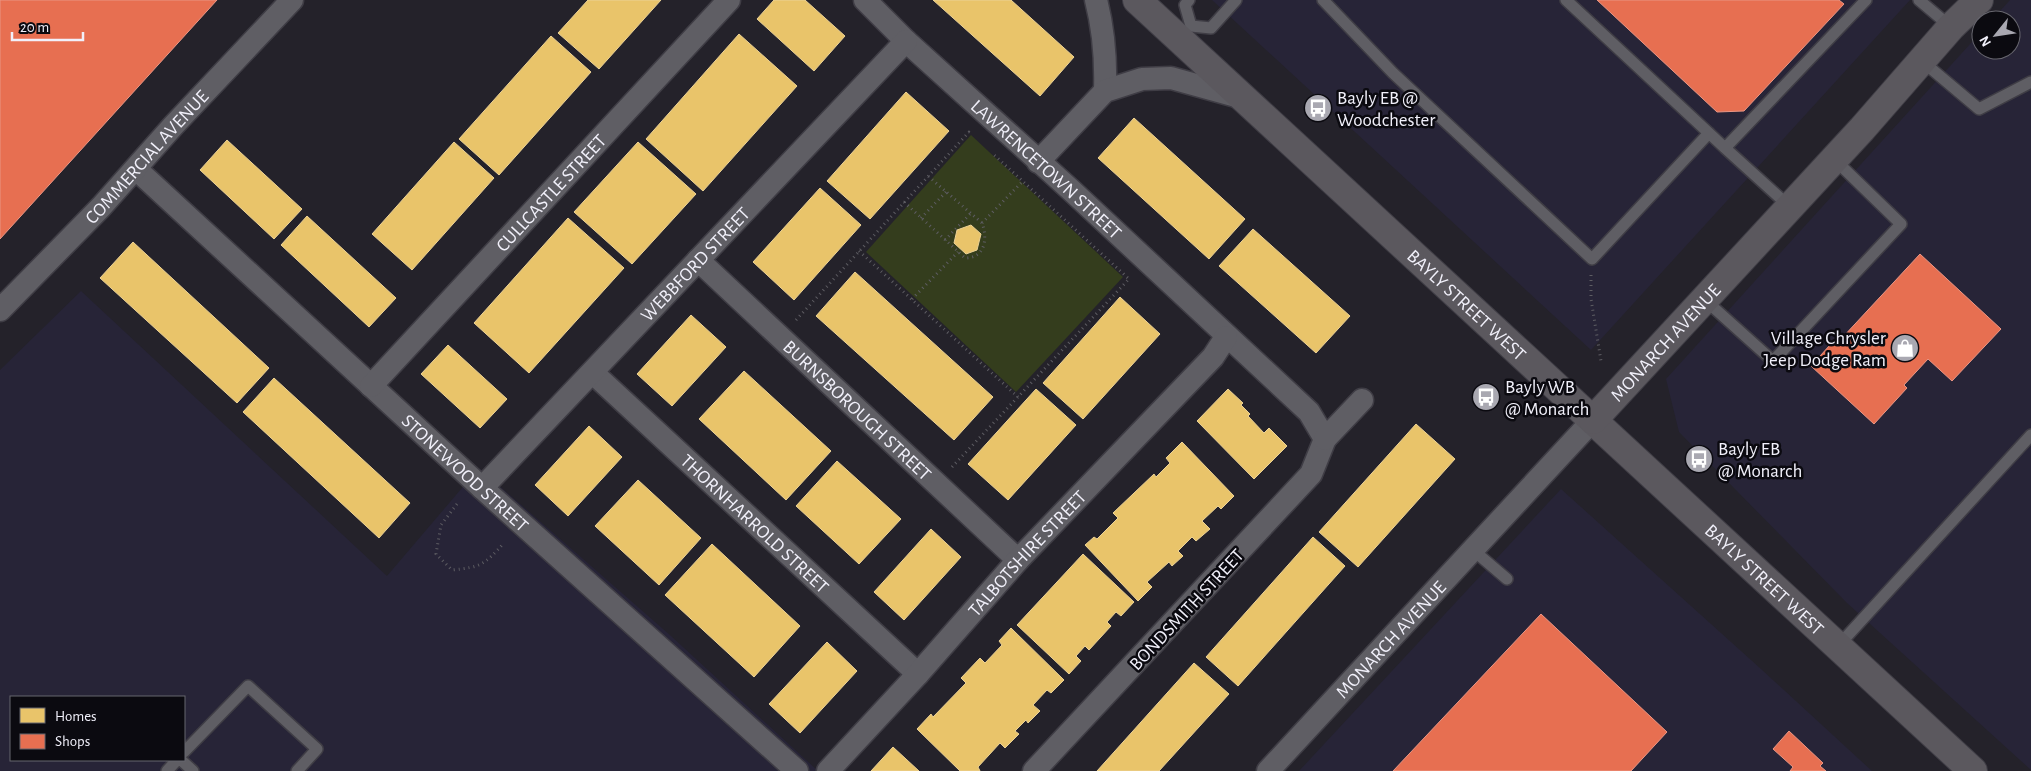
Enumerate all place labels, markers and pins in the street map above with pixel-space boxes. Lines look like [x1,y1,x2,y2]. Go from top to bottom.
place label: Bayly EB @ Woodchester [1337,89,1435,130]
bus stop icon: Bayly EB @ Woodchester [1303,93,1333,123]
place label: Village Chrysler Jeep Dodge Ram [1764,329,1886,370]
shop icon: Village Chrysler Jeep Dodge Ram [1890,333,1920,363]
place label: Bayly WB @ Monarch [1505,378,1589,419]
bus stop icon: Bayly WB @ Monarch [1471,382,1501,412]
place label: Bayly EB @ Monarch [1718,440,1802,481]
bus stop icon: Bayly EB @ Monarch [1684,444,1714,474]

